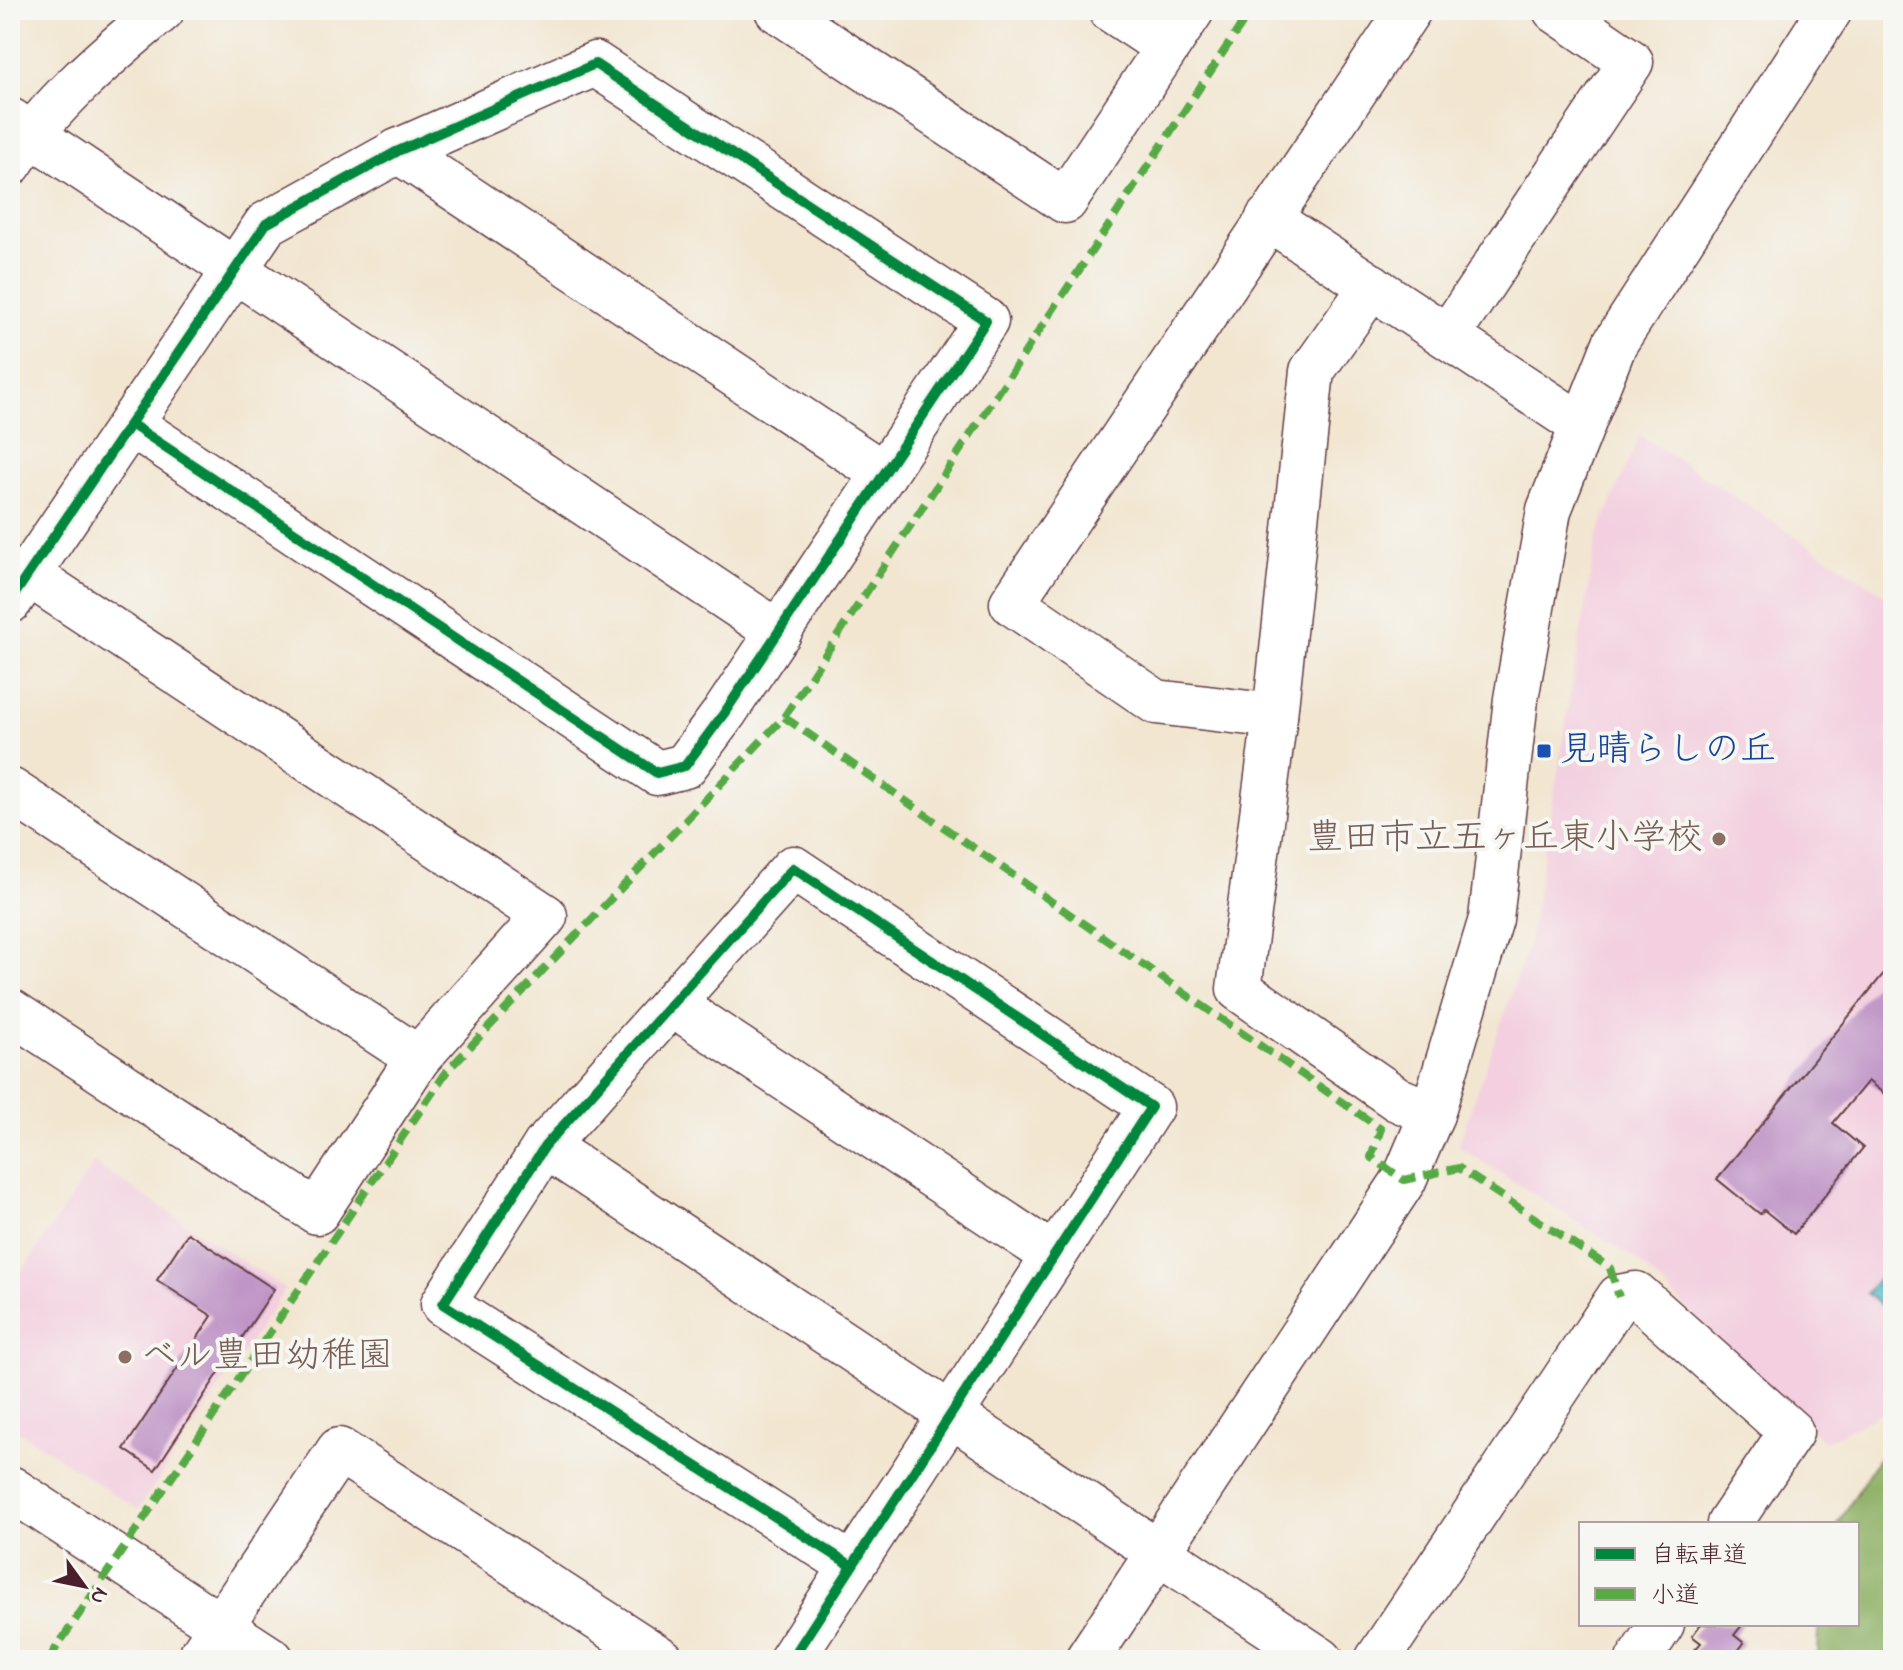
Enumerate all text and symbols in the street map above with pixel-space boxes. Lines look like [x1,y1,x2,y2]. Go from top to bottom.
place label: 見晴らしの丘 [1560,725,1776,778]
marker: 見晴らしの丘 [1535,742,1553,760]
place label: 豊田市立五ヶ丘東小学校 [1307,813,1703,866]
marker: 豊田市立五ヶ丘東小学校 [1710,830,1728,848]
place label: ベル豊田幼稚園 [141,1331,393,1384]
marker: ベル豊田幼稚園 [116,1348,134,1366]
legend [1579,1522,1859,1626]
text: 自転車道 [1651,1539,1747,1574]
north arrow [44,1546,124,1626]
text: 小道 [1651,1579,1699,1614]
text: N [81,1580,116,1610]

